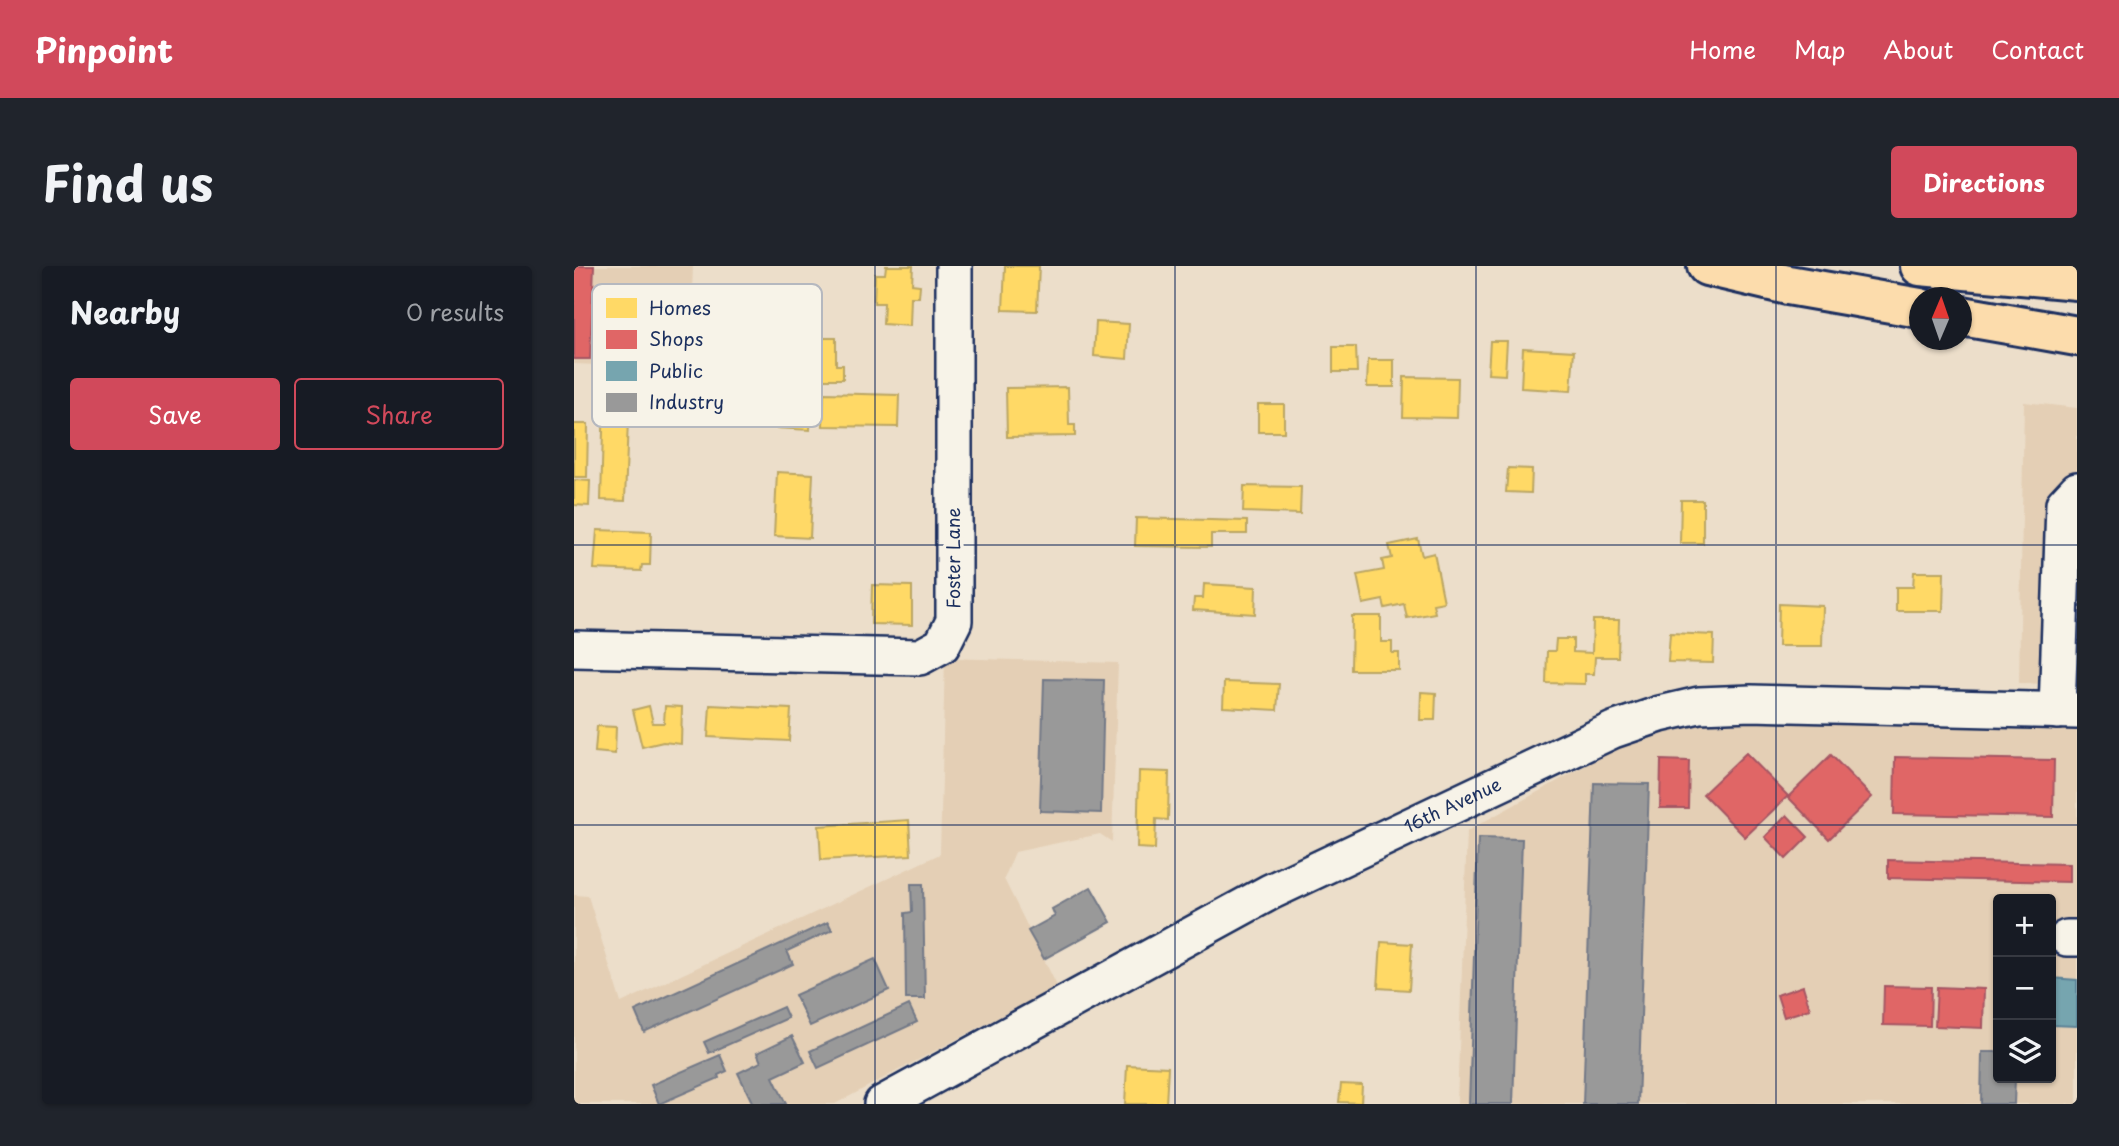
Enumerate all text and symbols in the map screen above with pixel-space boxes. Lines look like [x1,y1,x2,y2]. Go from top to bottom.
text: Pinpoint [35,24,173,74]
text: Home [1689,31,1756,67]
text: Map [1794,31,1845,67]
text: About [1883,31,1953,67]
text: Contact [1991,31,2084,67]
text: Find us [42,145,213,219]
button: Directions [1891,146,2077,218]
legend [592,284,822,427]
north arrow [1909,287,1972,350]
text: Nearby [70,289,180,334]
text: Homes [649,293,711,321]
text: 0 results [406,294,504,329]
text: Shops [649,324,703,352]
text: Public [649,356,703,384]
button: Save [70,378,280,450]
button: Share [294,378,504,450]
text: Industry [649,387,724,415]
street label: Foster Lane [939,507,966,609]
street label: 16th Avenue [1399,770,1505,839]
map controls [1993,894,2056,1083]
button: + [1993,894,2056,957]
button: − [1993,957,2056,1020]
button: layers [1993,1020,2056,1083]

